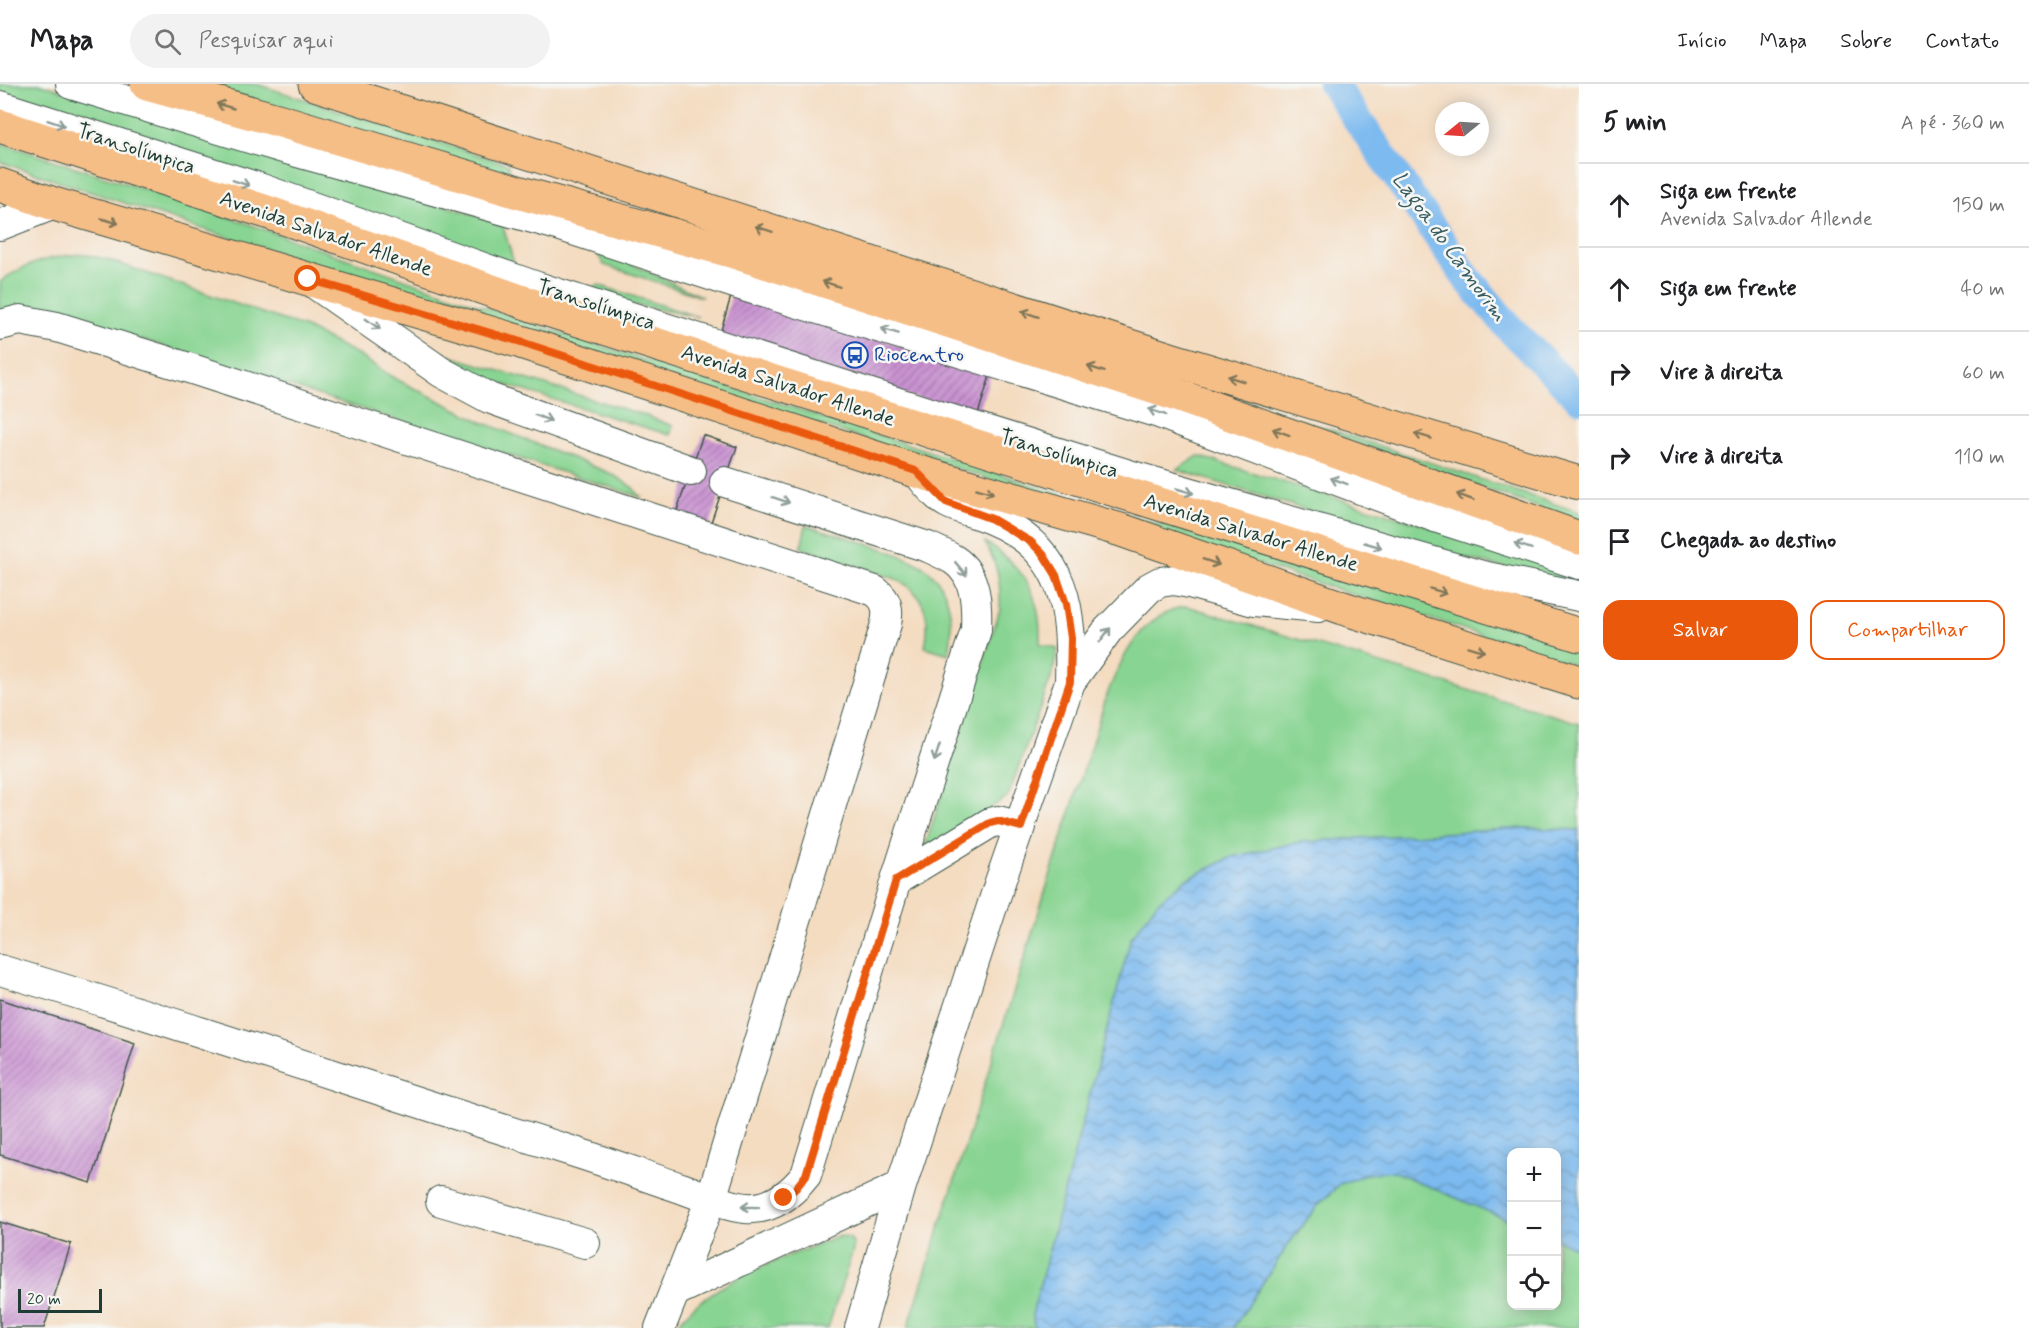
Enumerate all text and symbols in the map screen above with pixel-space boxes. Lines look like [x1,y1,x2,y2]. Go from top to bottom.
search box [130,14,550,68]
text: Mapa [30,23,94,60]
icon: search [151,25,184,58]
text: Pesquisar aqui [199,27,334,55]
text: Início [1677,27,1727,55]
text: Mapa [1760,27,1807,55]
text: Sobre [1840,27,1892,55]
text: Contato [1925,27,1999,55]
one-way arrow [216,99,235,111]
north arrow [1435,102,1489,156]
text: 5 min [1603,106,1667,140]
text: A pé · 360 m [1901,110,2005,137]
street label: Transolímpica [73,117,199,181]
one-way arrow [46,119,65,130]
water label: Lagoa do Camorim [1383,166,1513,329]
one-way arrow [231,178,250,189]
text: Siga em frente [1660,178,1797,206]
street label: Avenida Salvador Allende [216,184,436,284]
icon: ahead [1603,189,1636,222]
text: 150 m [1952,192,2005,219]
text: Avenida Salvador Allende [1660,206,1873,233]
one-way arrow [100,216,119,227]
one-way arrow [755,223,774,234]
route start [294,265,320,291]
street label: Transolímpica [533,273,659,337]
icon: ahead [1603,273,1636,306]
text: Siga em frente [1660,275,1797,303]
text: 40 m [1961,276,2005,303]
one-way arrow [822,277,841,288]
one-way arrow [1021,308,1040,319]
one-way arrow [364,318,380,330]
one-way arrow [881,325,900,336]
street label: Avenida Salvador Allende [678,338,898,434]
bus stop icon: Riocentro [840,340,870,370]
place label: Riocentro [874,341,964,369]
icon: right [1603,357,1636,390]
text: Vire à direita [1660,359,1783,387]
text: 60 m [1962,360,2005,387]
one-way arrow [1087,363,1106,374]
one-way arrow [1227,373,1246,384]
one-way arrow [1148,406,1167,417]
one-way arrow [533,413,551,424]
street label: Transolímpica [996,423,1122,485]
one-way arrow [1272,426,1291,437]
one-way arrow [1413,430,1432,441]
icon: right [1603,441,1636,474]
text: Vire à direita [1660,443,1783,471]
text: 110 m [1954,444,2005,471]
one-way arrow [1331,475,1349,486]
one-way arrow [975,486,994,497]
one-way arrow [1175,486,1194,497]
street label: Avenida Salvador Allende [1140,487,1362,579]
one-way arrow [1456,491,1474,502]
one-way arrow [771,495,790,506]
icon: arrive [1603,525,1636,558]
text: Chegada ao destino [1660,527,1836,555]
one-way arrow [1363,540,1382,551]
one-way arrow [1514,540,1533,551]
one-way arrow [1201,557,1220,568]
one-way arrow [954,560,968,576]
one-way arrow [1428,586,1447,597]
button: Salvar [1603,600,1798,660]
button: Compartilhar [1810,600,2005,660]
one-way arrow [1098,627,1111,643]
one-way arrow [1466,645,1485,656]
one-way arrow [930,743,941,762]
map controls [1507,1148,1561,1310]
button: + [1507,1148,1561,1202]
route end [770,1184,796,1210]
one-way arrow [740,1201,760,1213]
button: − [1507,1202,1561,1256]
button: locate [1507,1256,1561,1310]
scale bar [18,1286,102,1314]
text: 20 m [27,1289,61,1310]

